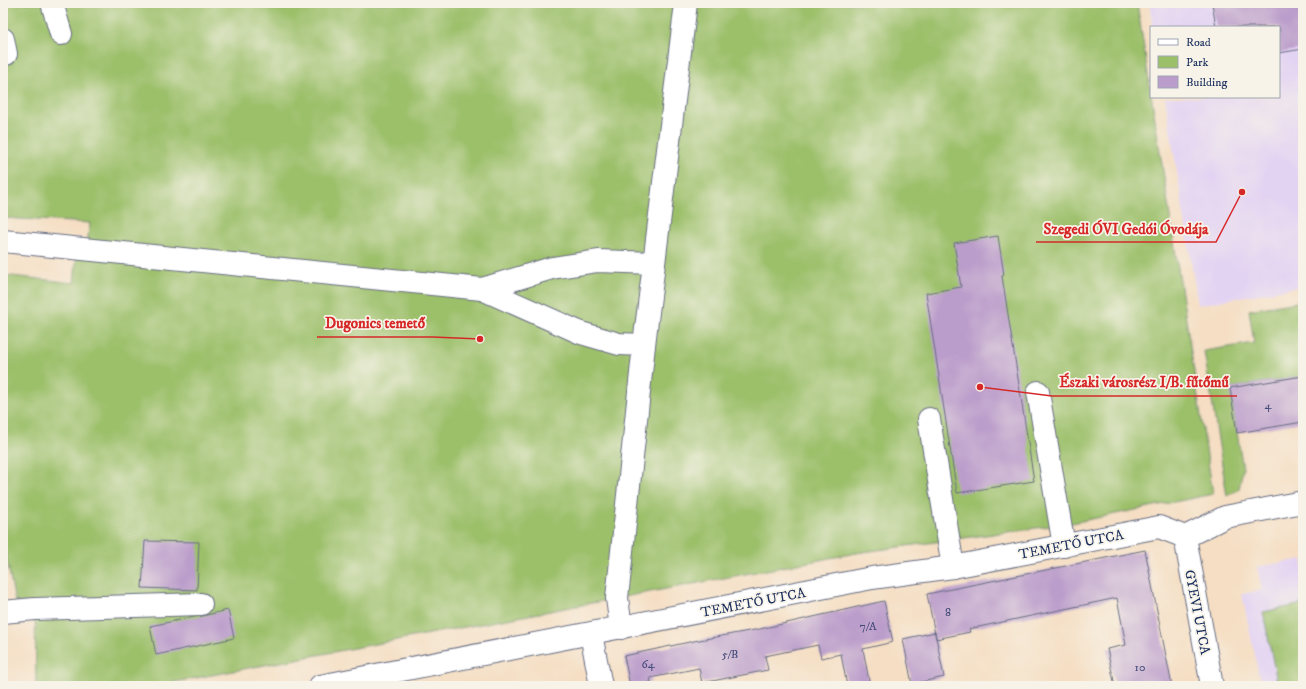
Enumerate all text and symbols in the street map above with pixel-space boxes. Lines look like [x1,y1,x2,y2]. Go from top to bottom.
legend [1150,26,1280,98]
text: Road [1186,35,1211,50]
text: Park [1186,55,1208,70]
text: Building [1186,75,1227,90]
callout: Szegedi ÓVI Gedói Óvodája [1036,215,1216,242]
text: Szegedi ÓVI Gedói Óvodája [1044,219,1209,239]
callout: Dugonics temető [317,310,433,337]
text: Dugonics temető [325,314,426,333]
callout: Északi városrész I/B. fűtőmű [1052,369,1237,396]
text: Északi városrész I/B. fűtőmű [1059,372,1229,392]
house number: 4 [1265,398,1273,413]
street label: TEMETŐ UTCA [1017,526,1126,564]
street label: GYEVI UTCA [1180,568,1214,657]
street label: TEMETŐ UTCA [699,584,808,622]
house number: 8 [945,605,951,620]
house number: 7/A [859,619,877,634]
house number: 5/B [722,647,738,662]
house number: 64 [641,657,656,672]
house number: 10 [1135,660,1145,675]

